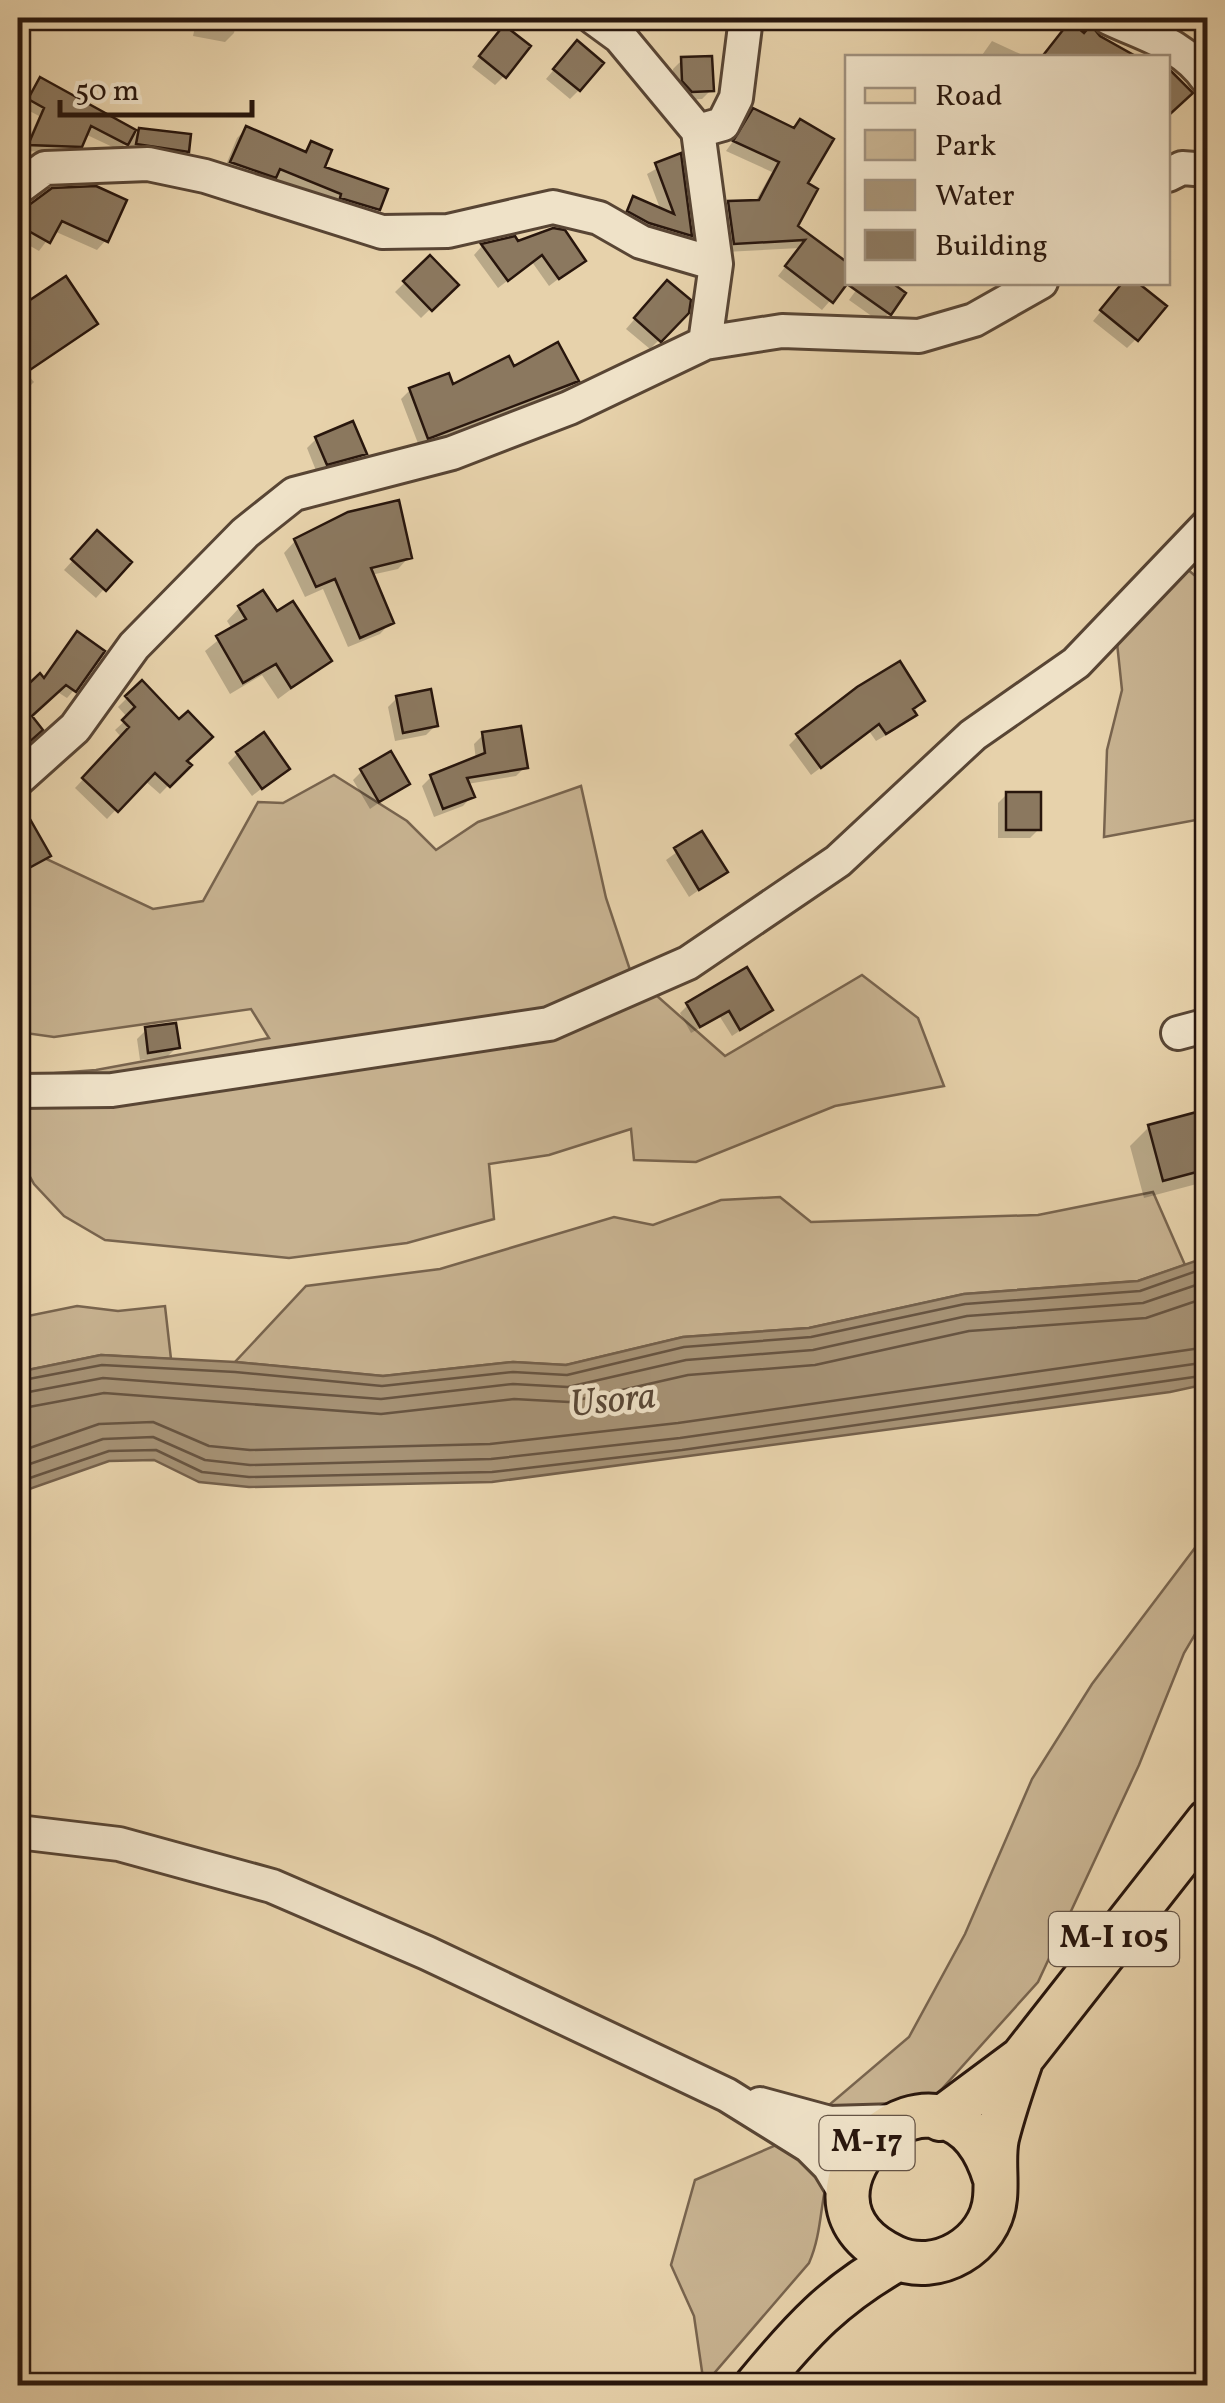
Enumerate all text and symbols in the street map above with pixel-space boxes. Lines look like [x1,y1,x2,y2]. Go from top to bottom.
scale bar [60,55,252,117]
legend [845,55,1170,285]
text: 50 m [75,71,139,113]
text: Road [935,76,1003,118]
text: Park [935,126,996,168]
text: Water [935,176,1015,218]
text: Building [935,226,1048,268]
water label: Usora [567,1371,659,1433]
road number: M-I 105 [1049,1912,1179,1966]
road number: M-17 [820,2116,914,2170]

